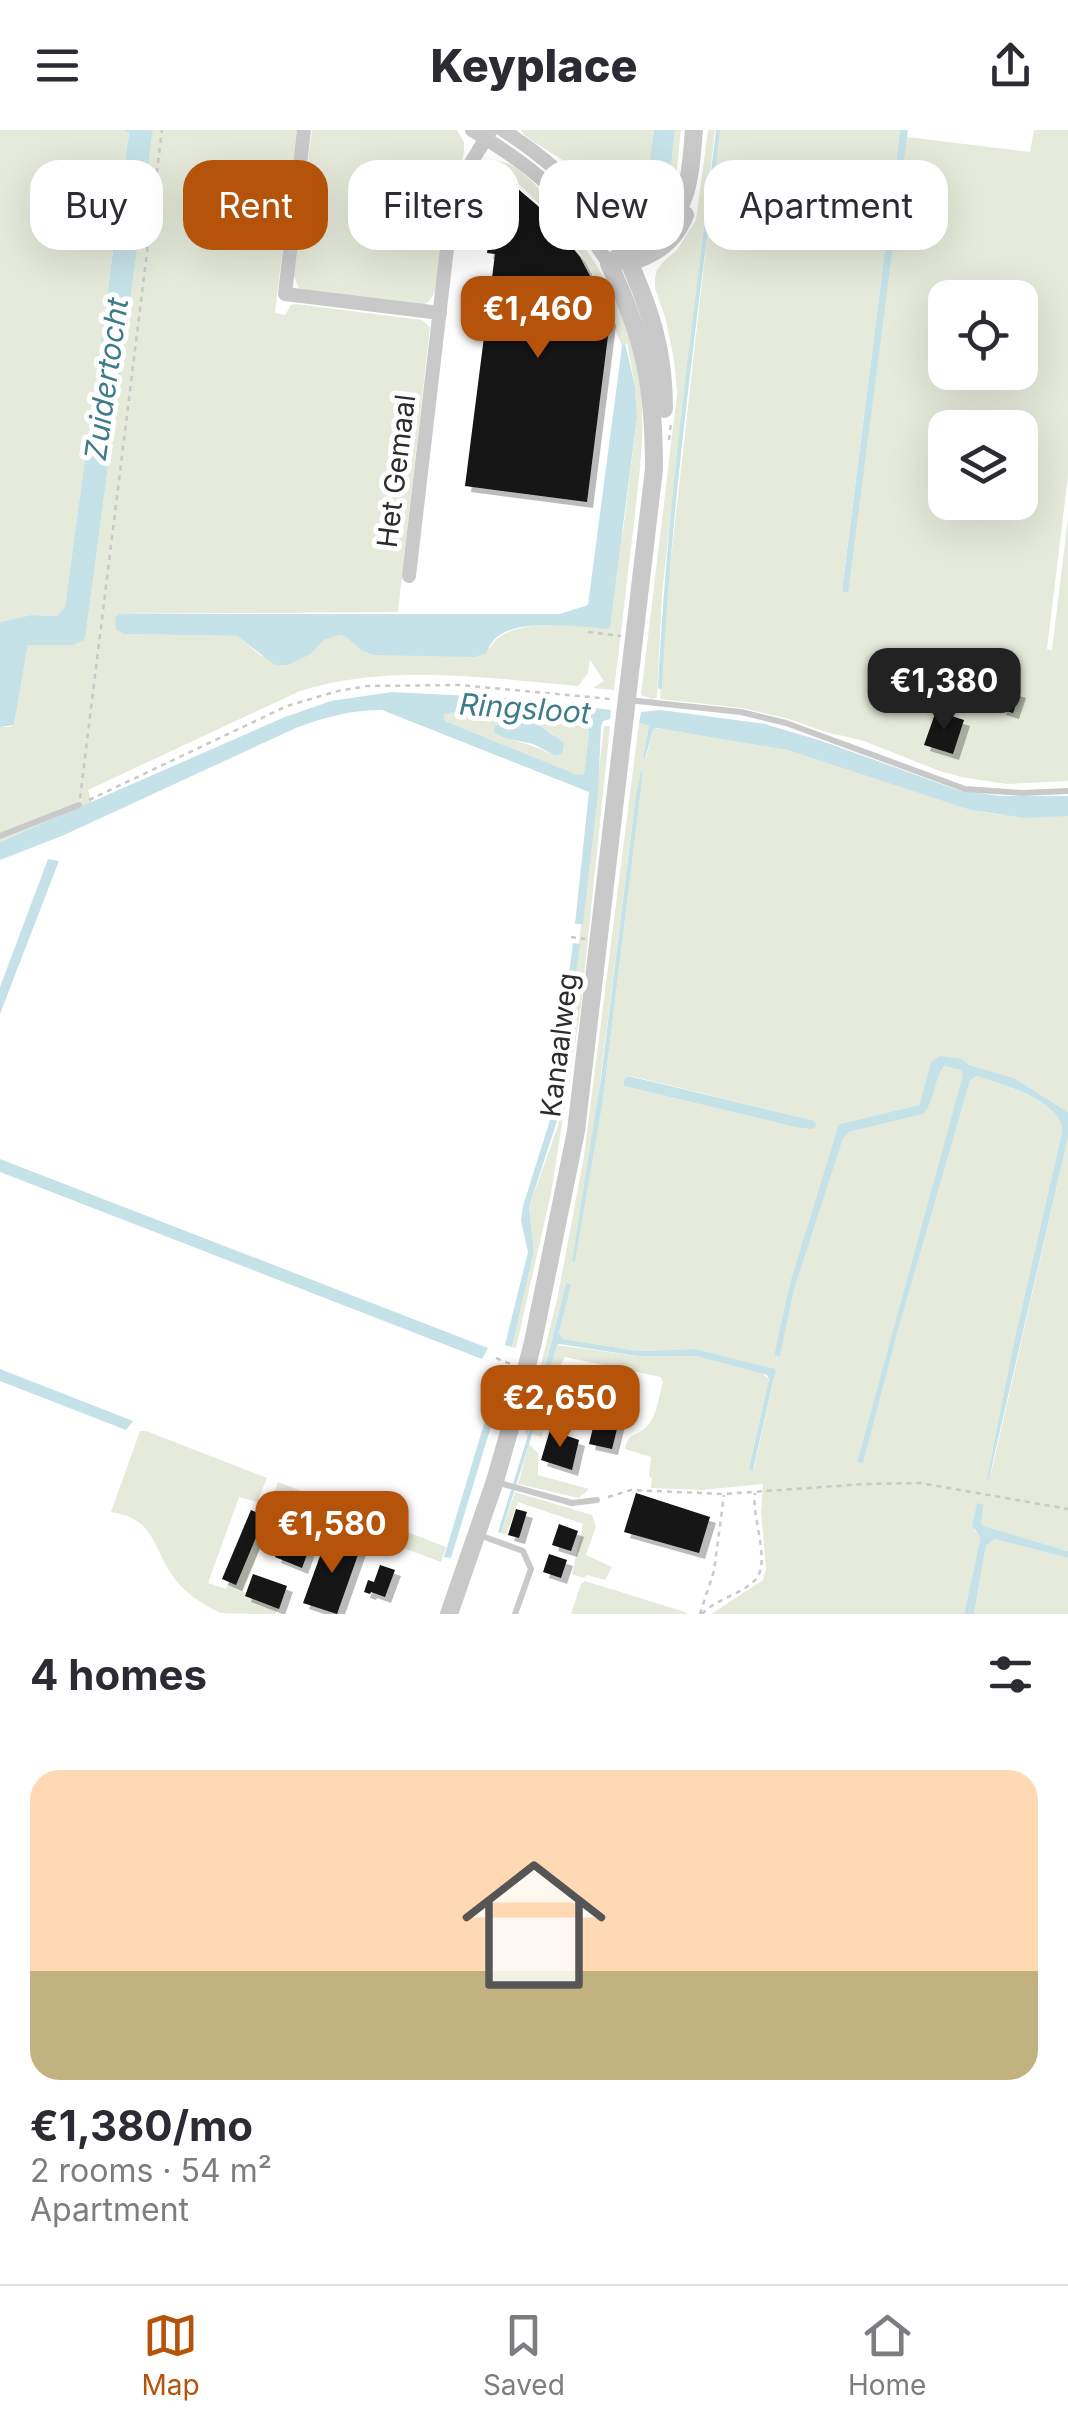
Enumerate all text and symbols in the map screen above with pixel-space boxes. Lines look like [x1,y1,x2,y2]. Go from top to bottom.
icon: menu [30,38,85,93]
text: Keyplace [430,38,638,93]
icon: share [983,38,1038,93]
chip: Buy [30,160,163,250]
chip: Rent [183,160,328,250]
chip: Filters [348,160,519,250]
chip: New [539,160,684,250]
chip: Apartment [704,160,948,250]
pin: €1,460 [457,276,619,361]
map controls [928,280,1038,520]
button: locate [928,280,1038,390]
text: €1,460 [483,289,593,328]
water label: Zuidertocht [77,294,135,463]
street label: Het Gemaal [370,392,422,550]
button: layers [928,410,1038,520]
pin: €1,380 [863,648,1025,733]
text: €1,380 [890,661,998,700]
water label: Ringsloot [458,685,593,731]
street label: Kanaalweg [533,971,585,1119]
pin: €2,650 [479,1365,641,1450]
text: €2,650 [503,1378,617,1417]
pin: €1,580 [251,1491,413,1576]
text: €1,580 [277,1504,387,1543]
icon: filters [983,1647,1038,1702]
text: 4 homes [30,1649,207,1700]
icon: home [444,1835,624,2015]
text: €1,380/mo [30,2100,253,2151]
text: 2 rooms · 54 m² [30,2151,272,2190]
text: Apartment [30,2190,189,2229]
tab: Map [142,2308,200,2402]
tab: Saved [483,2308,565,2402]
tab: Home [848,2308,926,2402]

